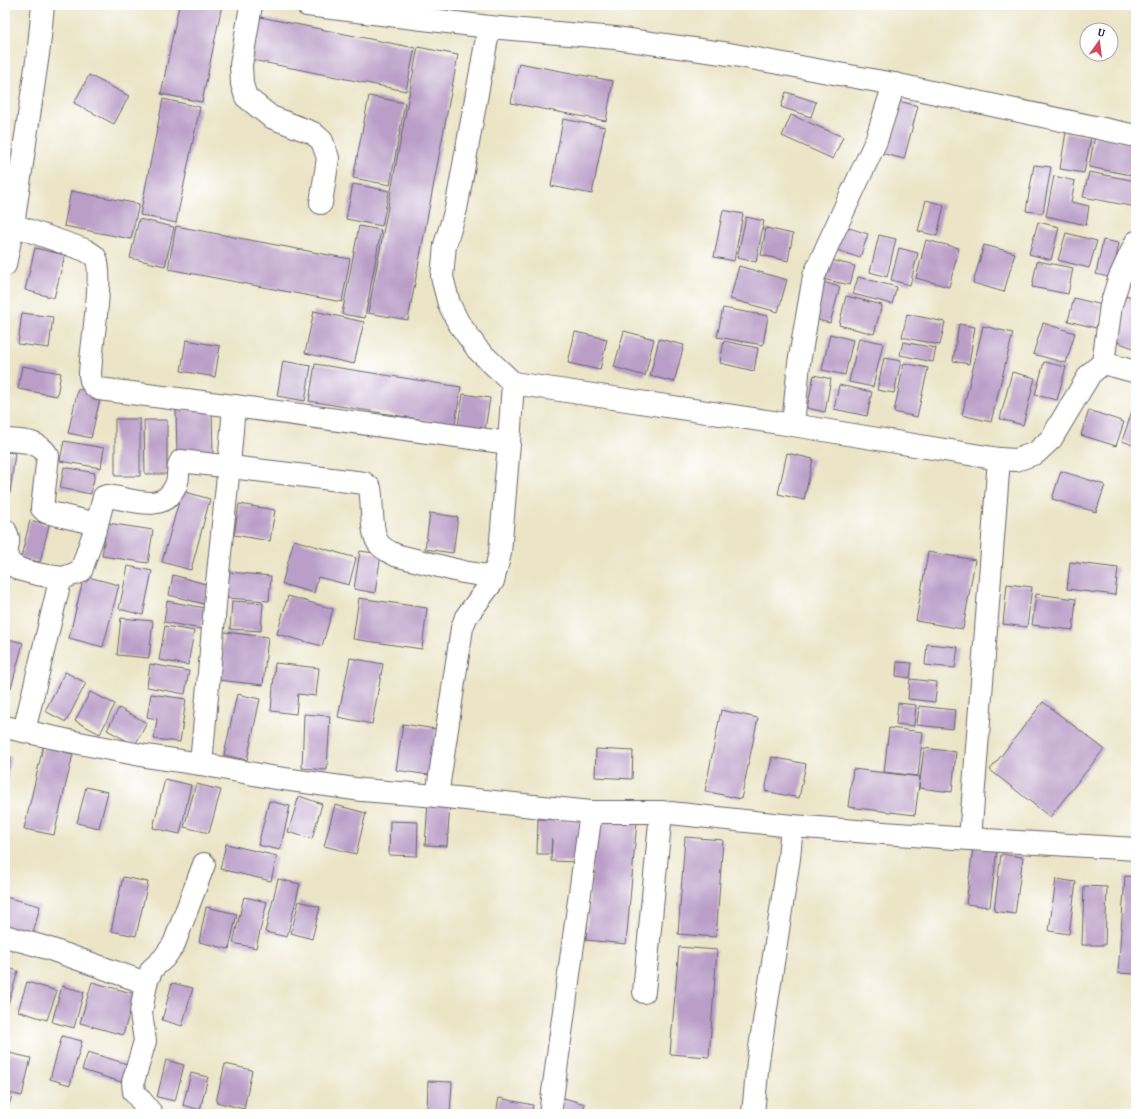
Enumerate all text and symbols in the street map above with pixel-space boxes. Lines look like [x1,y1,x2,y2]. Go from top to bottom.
north arrow [1079,22,1119,62]
text: U [1096,25,1107,41]

